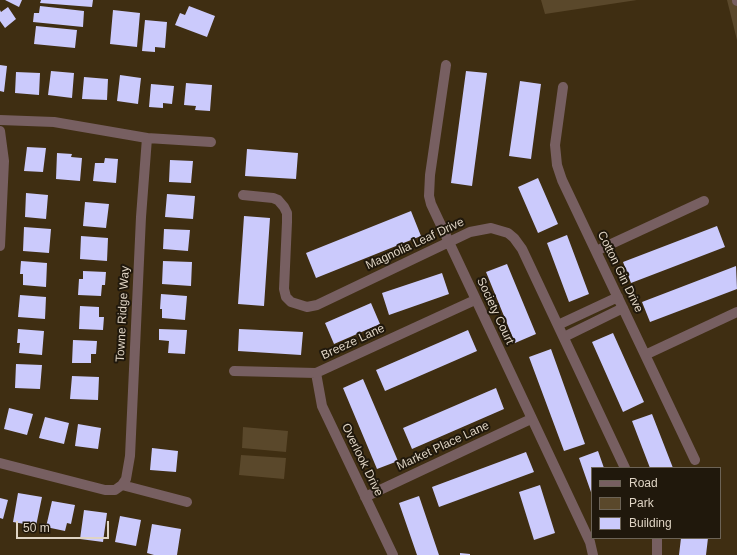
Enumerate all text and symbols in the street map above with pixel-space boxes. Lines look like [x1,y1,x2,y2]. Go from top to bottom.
street label: Magnolia Leaf Drive [364,215,466,273]
street label: Cotton Gin Drive [594,229,646,315]
street label: Towne Ridge Way [113,266,133,362]
street label: Society Court [473,275,517,347]
street label: Breeze Lane [319,321,387,363]
street label: Market Place Lane [395,418,491,474]
street label: Overlook Drive [338,421,386,499]
legend [591,467,721,539]
text: Road [629,476,658,490]
text: Park [629,496,654,510]
scale bar [18,513,111,539]
text: Building [629,516,672,530]
text: 50 m [23,521,50,535]

